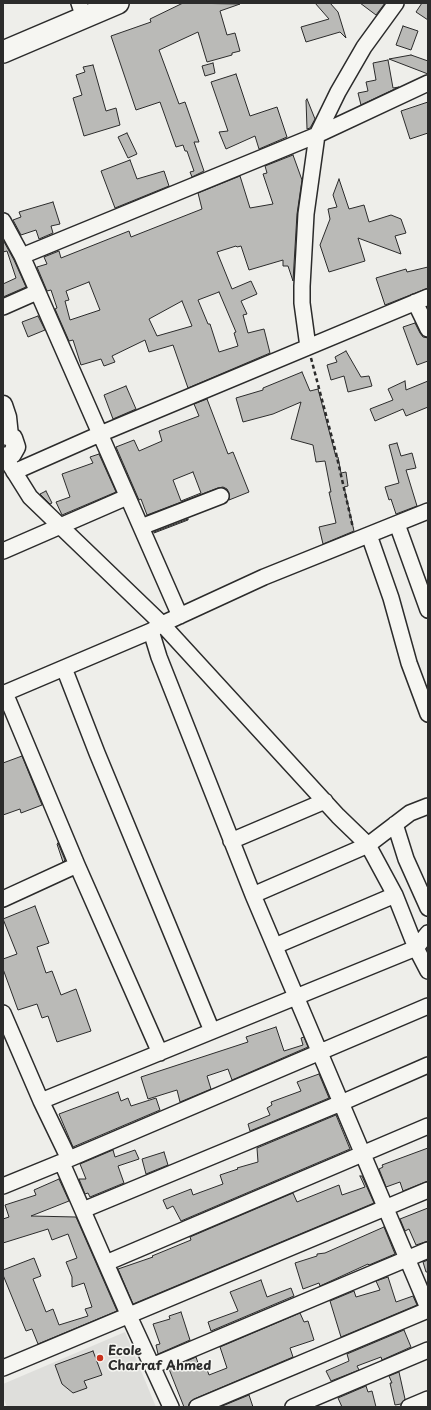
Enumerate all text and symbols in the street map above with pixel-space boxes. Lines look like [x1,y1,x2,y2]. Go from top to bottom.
place label: Ecole Charraf Ahmed [108,1343,211,1374]
marker: Ecole Charraf Ahmed [95,1353,105,1363]

